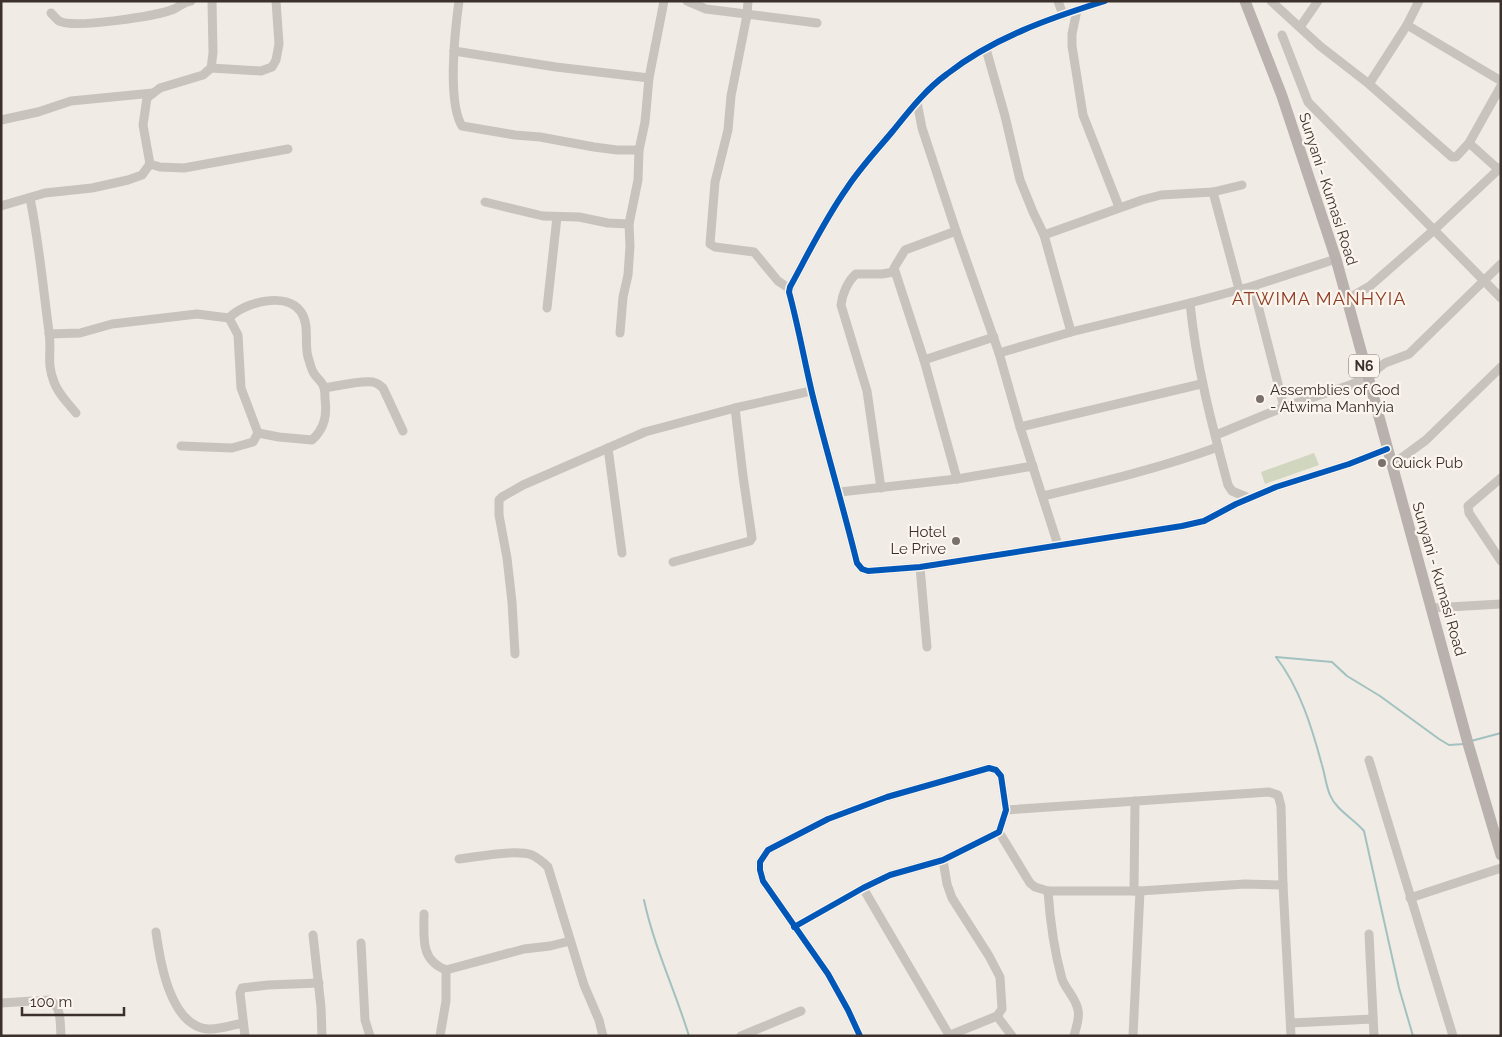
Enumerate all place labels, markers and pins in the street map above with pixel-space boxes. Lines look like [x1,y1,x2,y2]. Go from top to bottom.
place label: Assemblies of God - Atwima Manhyia [1270,381,1400,416]
marker: Assemblies of God - Atwima Manhyia [1254,393,1266,405]
place label: Quick Pub [1392,454,1463,472]
marker: Quick Pub [1376,457,1388,469]
place label: Hotel Le Prive [890,523,947,558]
marker: Hotel Le Prive [950,535,962,547]

